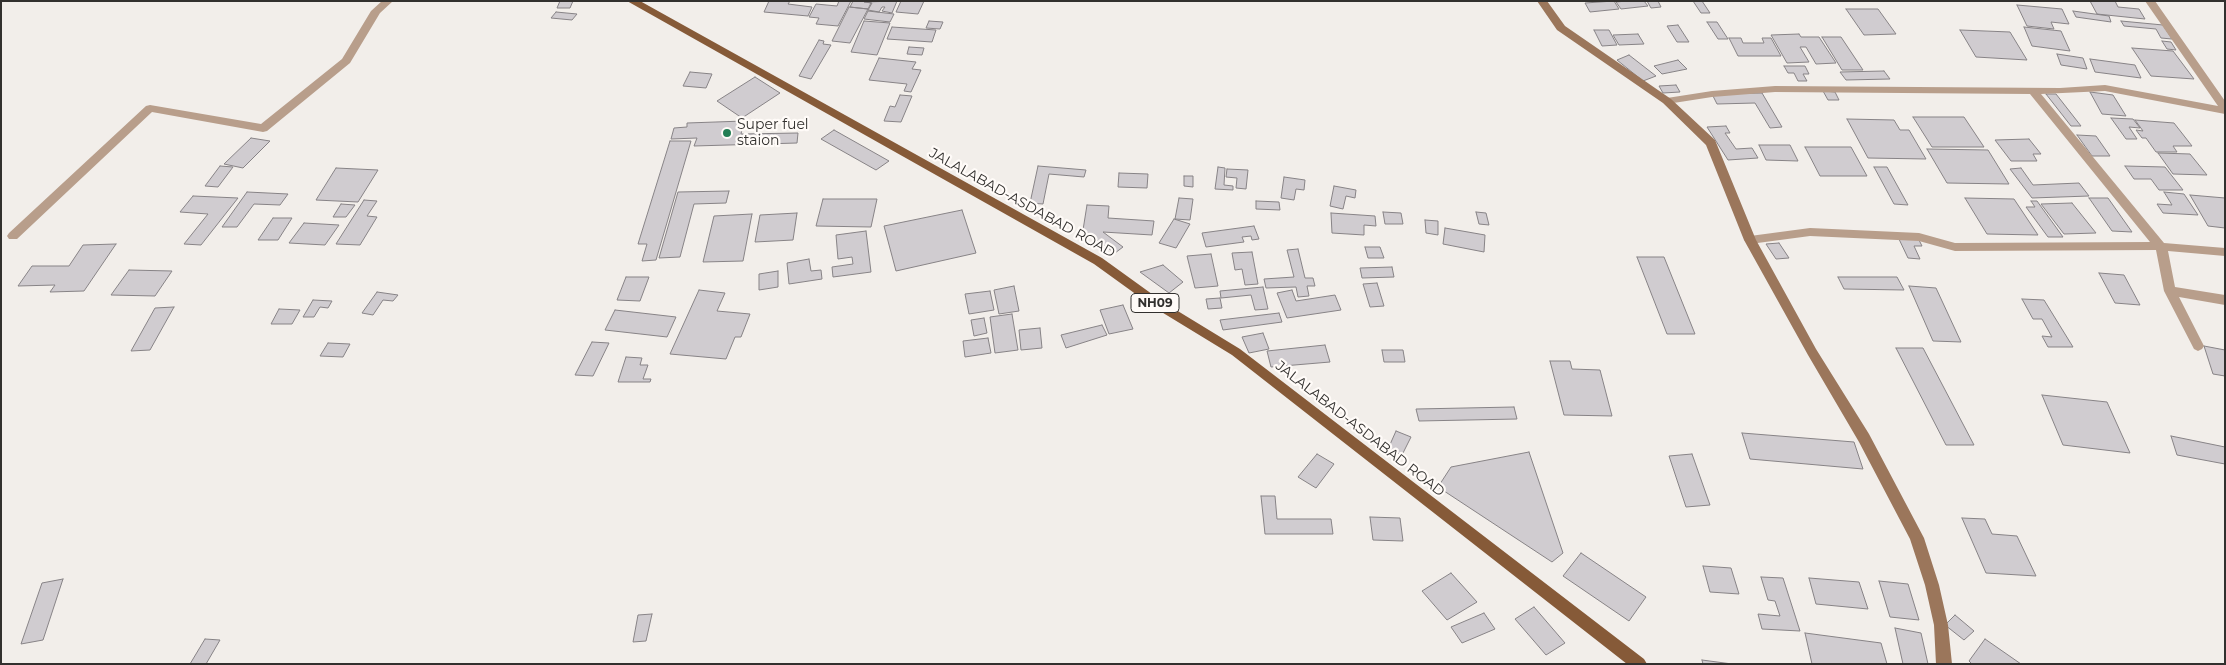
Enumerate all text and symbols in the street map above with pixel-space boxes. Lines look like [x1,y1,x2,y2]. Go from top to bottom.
place label: Super fuel staion [737,117,809,150]
marker: Super fuel staion [721,127,733,139]
street label: JALALABAD-ASDABAD ROAD [926,145,1118,261]
road number: NH09 [1131,294,1179,312]
street label: JALALABAD-ASDABAD ROAD [1272,358,1448,500]

